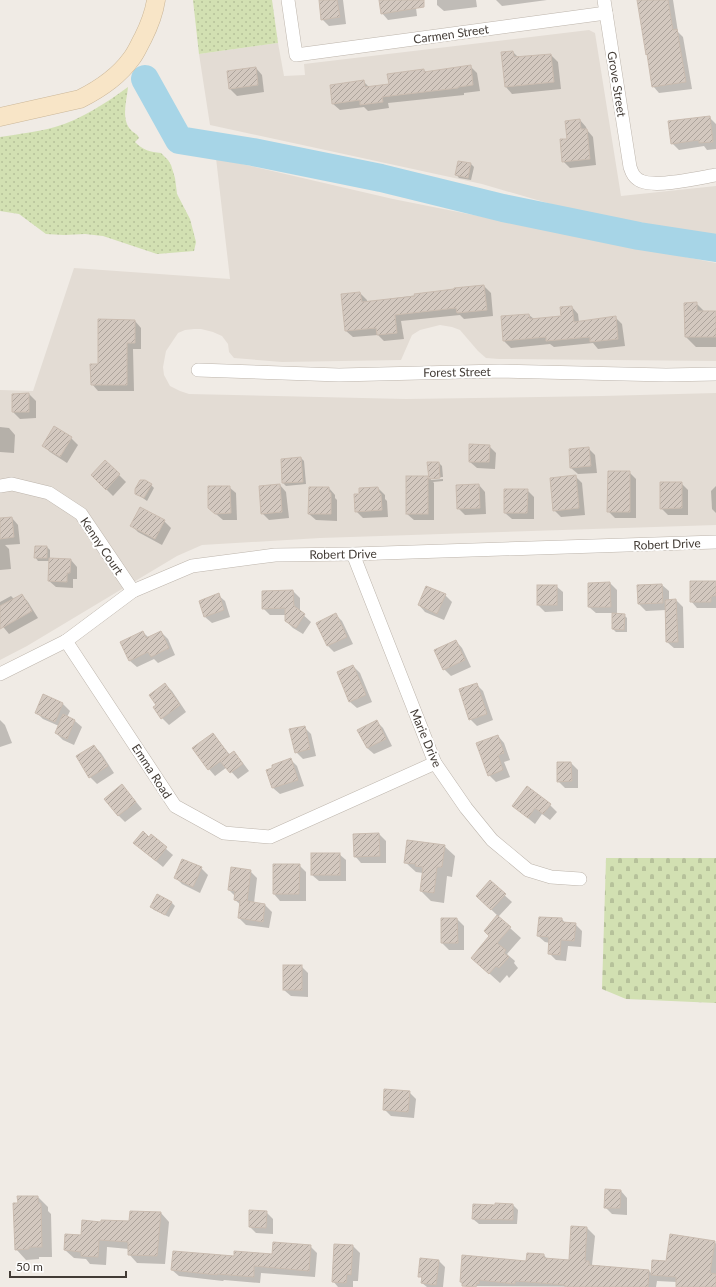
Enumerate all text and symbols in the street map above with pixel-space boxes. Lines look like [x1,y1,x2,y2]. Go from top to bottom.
street label: Carmen Street [412,21,490,47]
street label: Grove Street [604,50,630,119]
street label: Forest Street [423,364,492,380]
street label: Kenny Court [77,514,127,578]
street label: Robert Drive [633,535,701,553]
street label: Robert Drive [309,546,377,562]
street label: Marie Drive [407,706,445,770]
street label: Emma Road [129,741,175,801]
scale bar [10,1253,126,1279]
text: 50 m [16,1259,43,1274]

